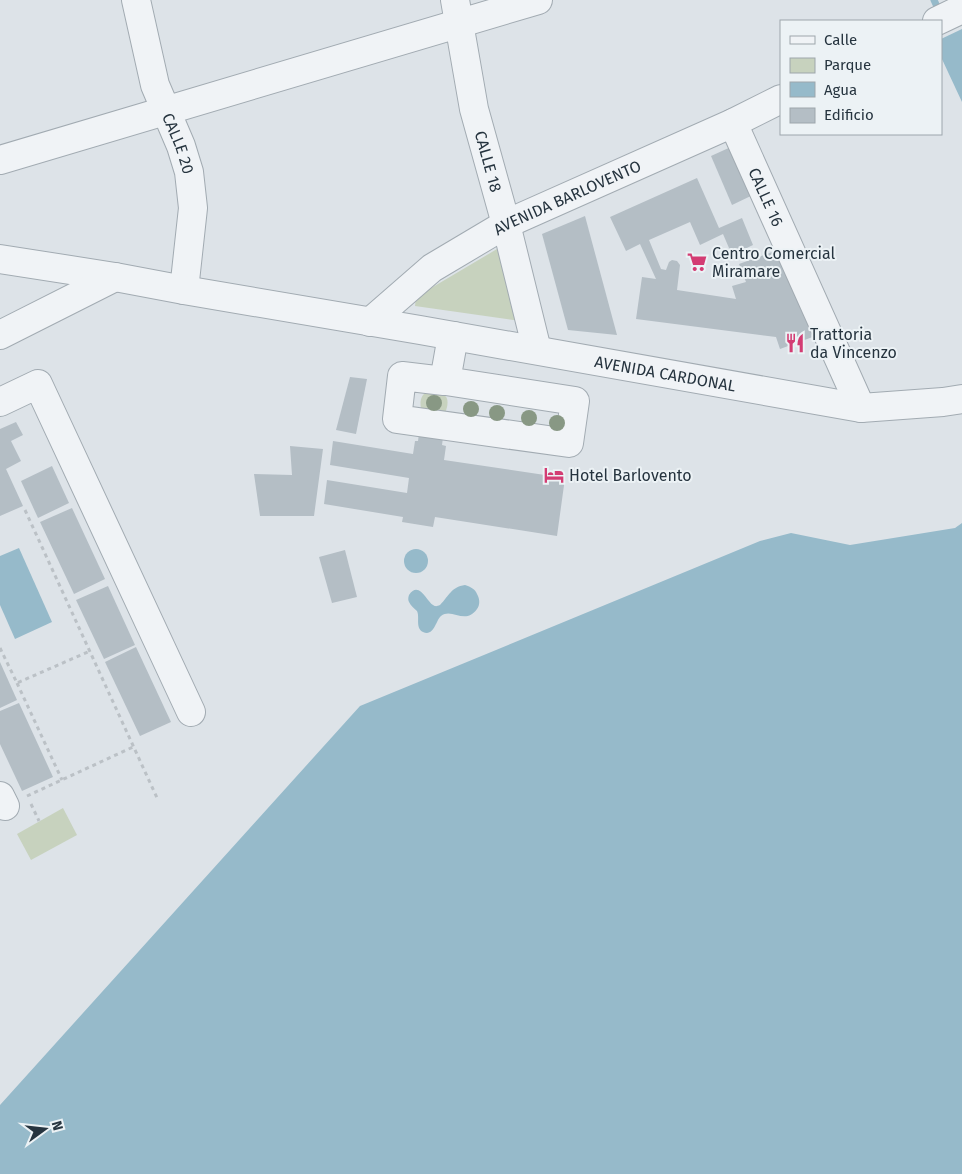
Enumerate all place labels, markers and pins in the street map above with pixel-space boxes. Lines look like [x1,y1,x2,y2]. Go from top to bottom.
place label: Centro Comercial Miramare [712,244,836,281]
supermarket icon: Centro Comercial Miramare [686,251,708,273]
place label: Trattoria da Vincenzo [810,325,897,362]
restaurant icon: Trattoria da Vincenzo [784,332,806,354]
hotel icon: Hotel Barlovento [543,464,565,486]
place label: Hotel Barlovento [569,466,692,485]

